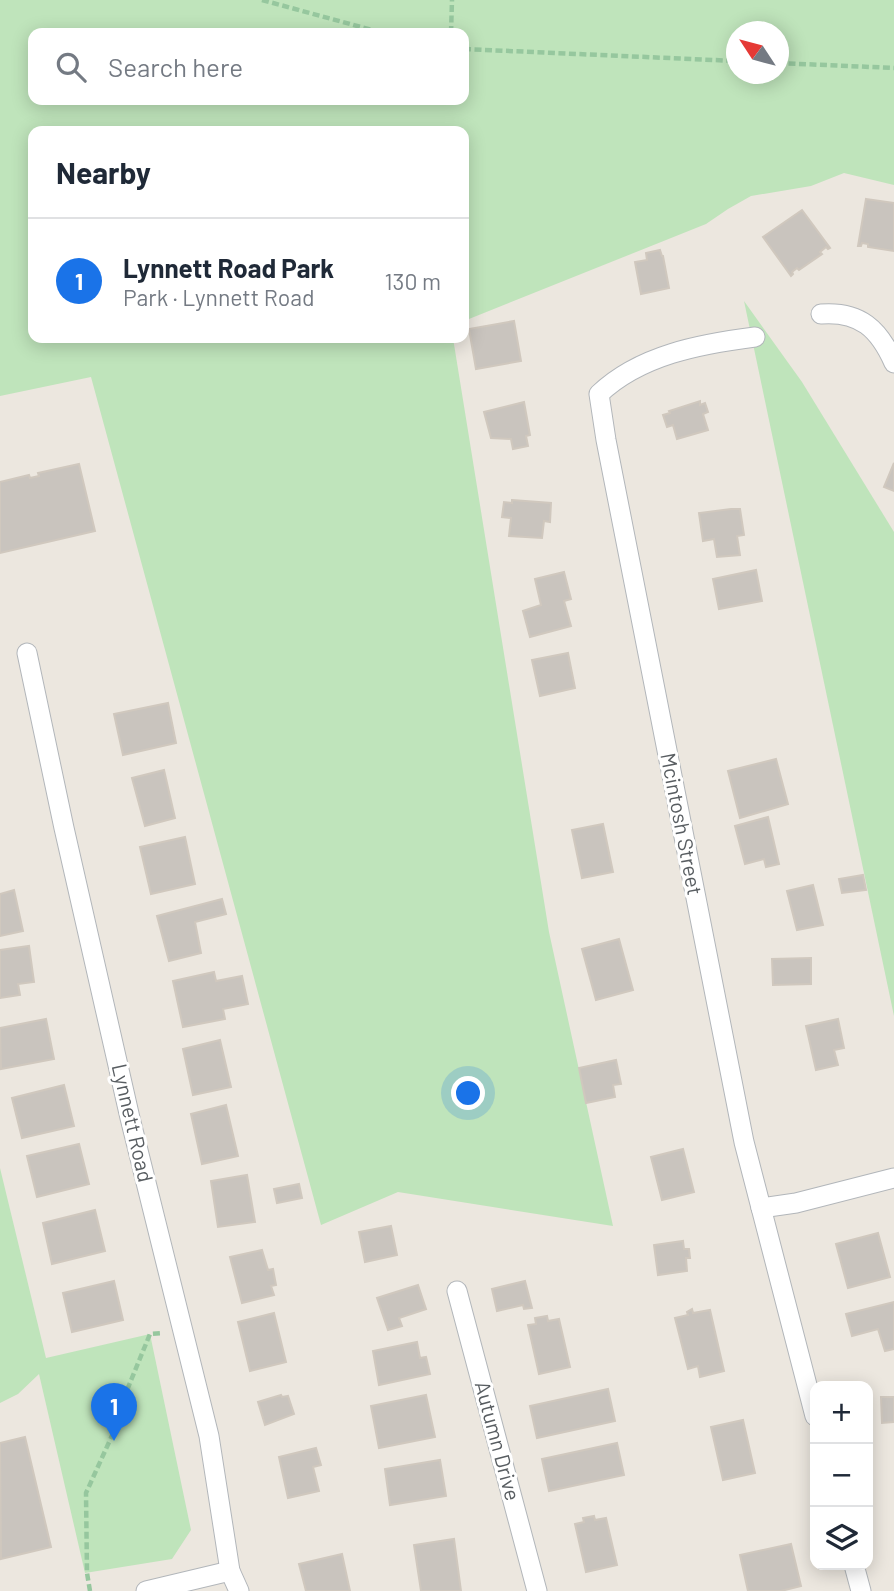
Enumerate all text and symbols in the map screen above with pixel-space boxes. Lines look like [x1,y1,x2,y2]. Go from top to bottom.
north arrow [726,21,789,84]
search box [28,28,469,105]
icon: search [52,48,90,86]
text: Search here [108,51,243,82]
text: Nearby [56,154,151,190]
text: Lynnett Road Park [123,252,334,283]
text: 1 [75,267,83,295]
text: 130 m [384,267,441,295]
text: Park · Lynnett Road [123,283,315,311]
street label: Mcintosh Street [656,750,709,897]
street label: Lynnett Road [108,1061,159,1184]
your location [451,1076,485,1110]
street label: Autumn Drive [471,1378,526,1503]
map controls [810,1381,873,1570]
button: + [810,1381,873,1444]
pin: 1 [91,1383,137,1441]
button: − [810,1444,873,1507]
button: layers [810,1507,873,1570]

